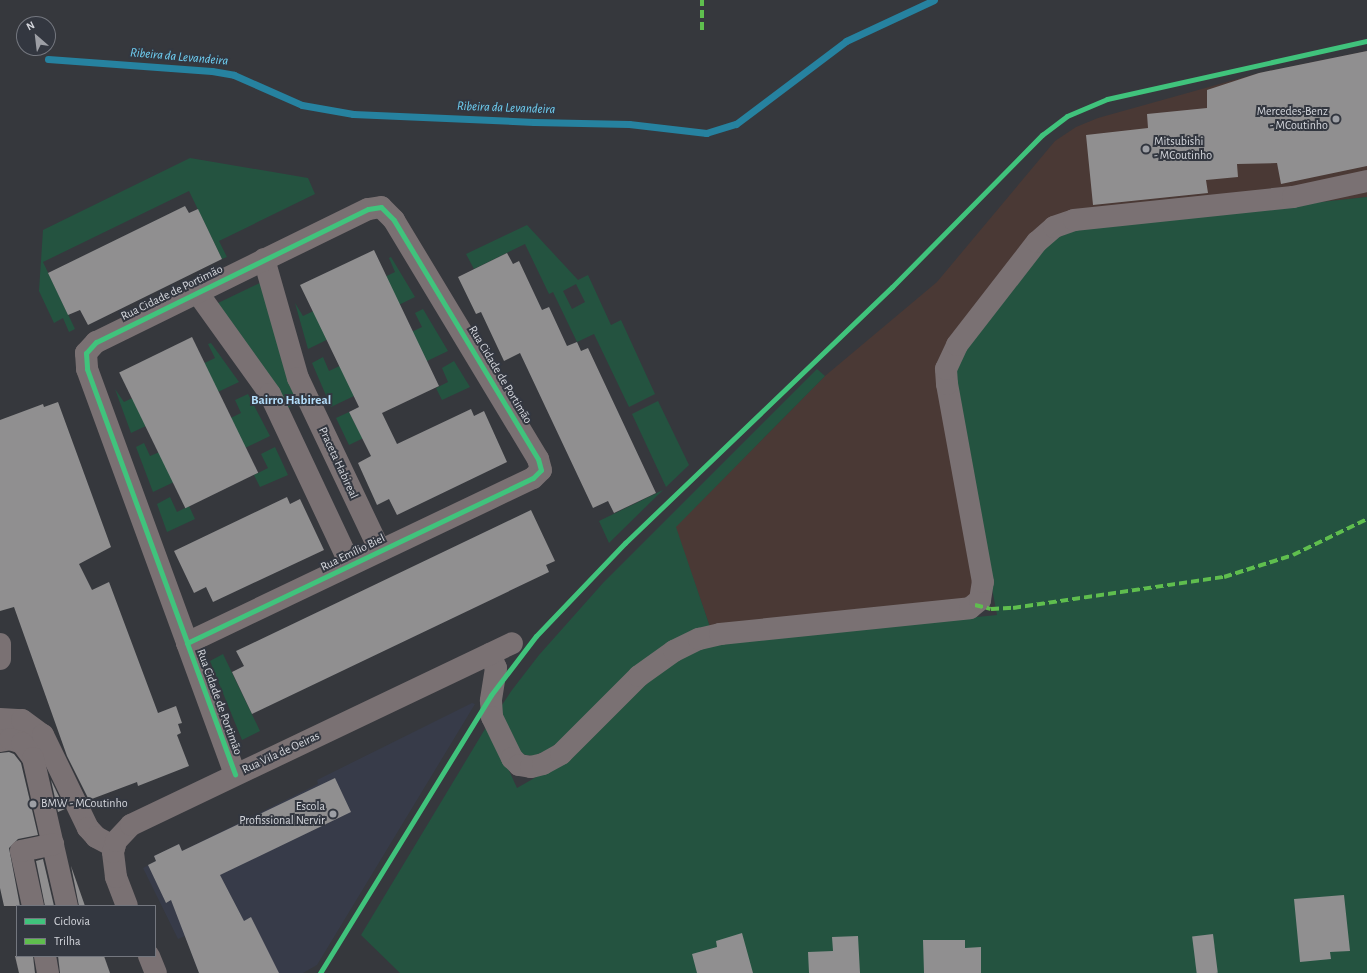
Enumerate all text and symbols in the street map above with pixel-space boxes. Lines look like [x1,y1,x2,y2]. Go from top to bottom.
north arrow [16,16,56,56]
text: N [25,19,37,32]
water label: Ribeira da Levandeira [129,46,229,70]
water label: Ribeira da Levandeira [456,99,556,119]
place label: Mercedes-Benz - MCoutinho [1257,105,1328,133]
marker: Mercedes-Benz - MCoutinho [1331,114,1341,124]
place label: Mitsubishi - MCoutinho [1154,135,1212,163]
marker: Mitsubishi - MCoutinho [1141,144,1151,154]
street label: Rua Cidade de Portimão [119,262,225,324]
street label: Rua Cidade de Portimão [465,323,535,427]
district label: Bairro Habireal [251,393,331,409]
street label: Praceta Habireal [315,425,361,501]
street label: Rua Emílio Biel [318,531,388,575]
street label: Rua Cidade de Portimão [193,647,245,757]
street label: Rua Vila de Oeiras [240,729,322,777]
place label: BMW - MCoutinho [41,797,128,811]
marker: BMW - MCoutinho [28,799,38,809]
place label: Escola Profissional Nervir [239,800,325,828]
marker: Escola Profissional Nervir [328,809,338,819]
legend [16,905,156,957]
text: Ciclovia [54,915,90,927]
text: Trilha [54,935,81,947]

